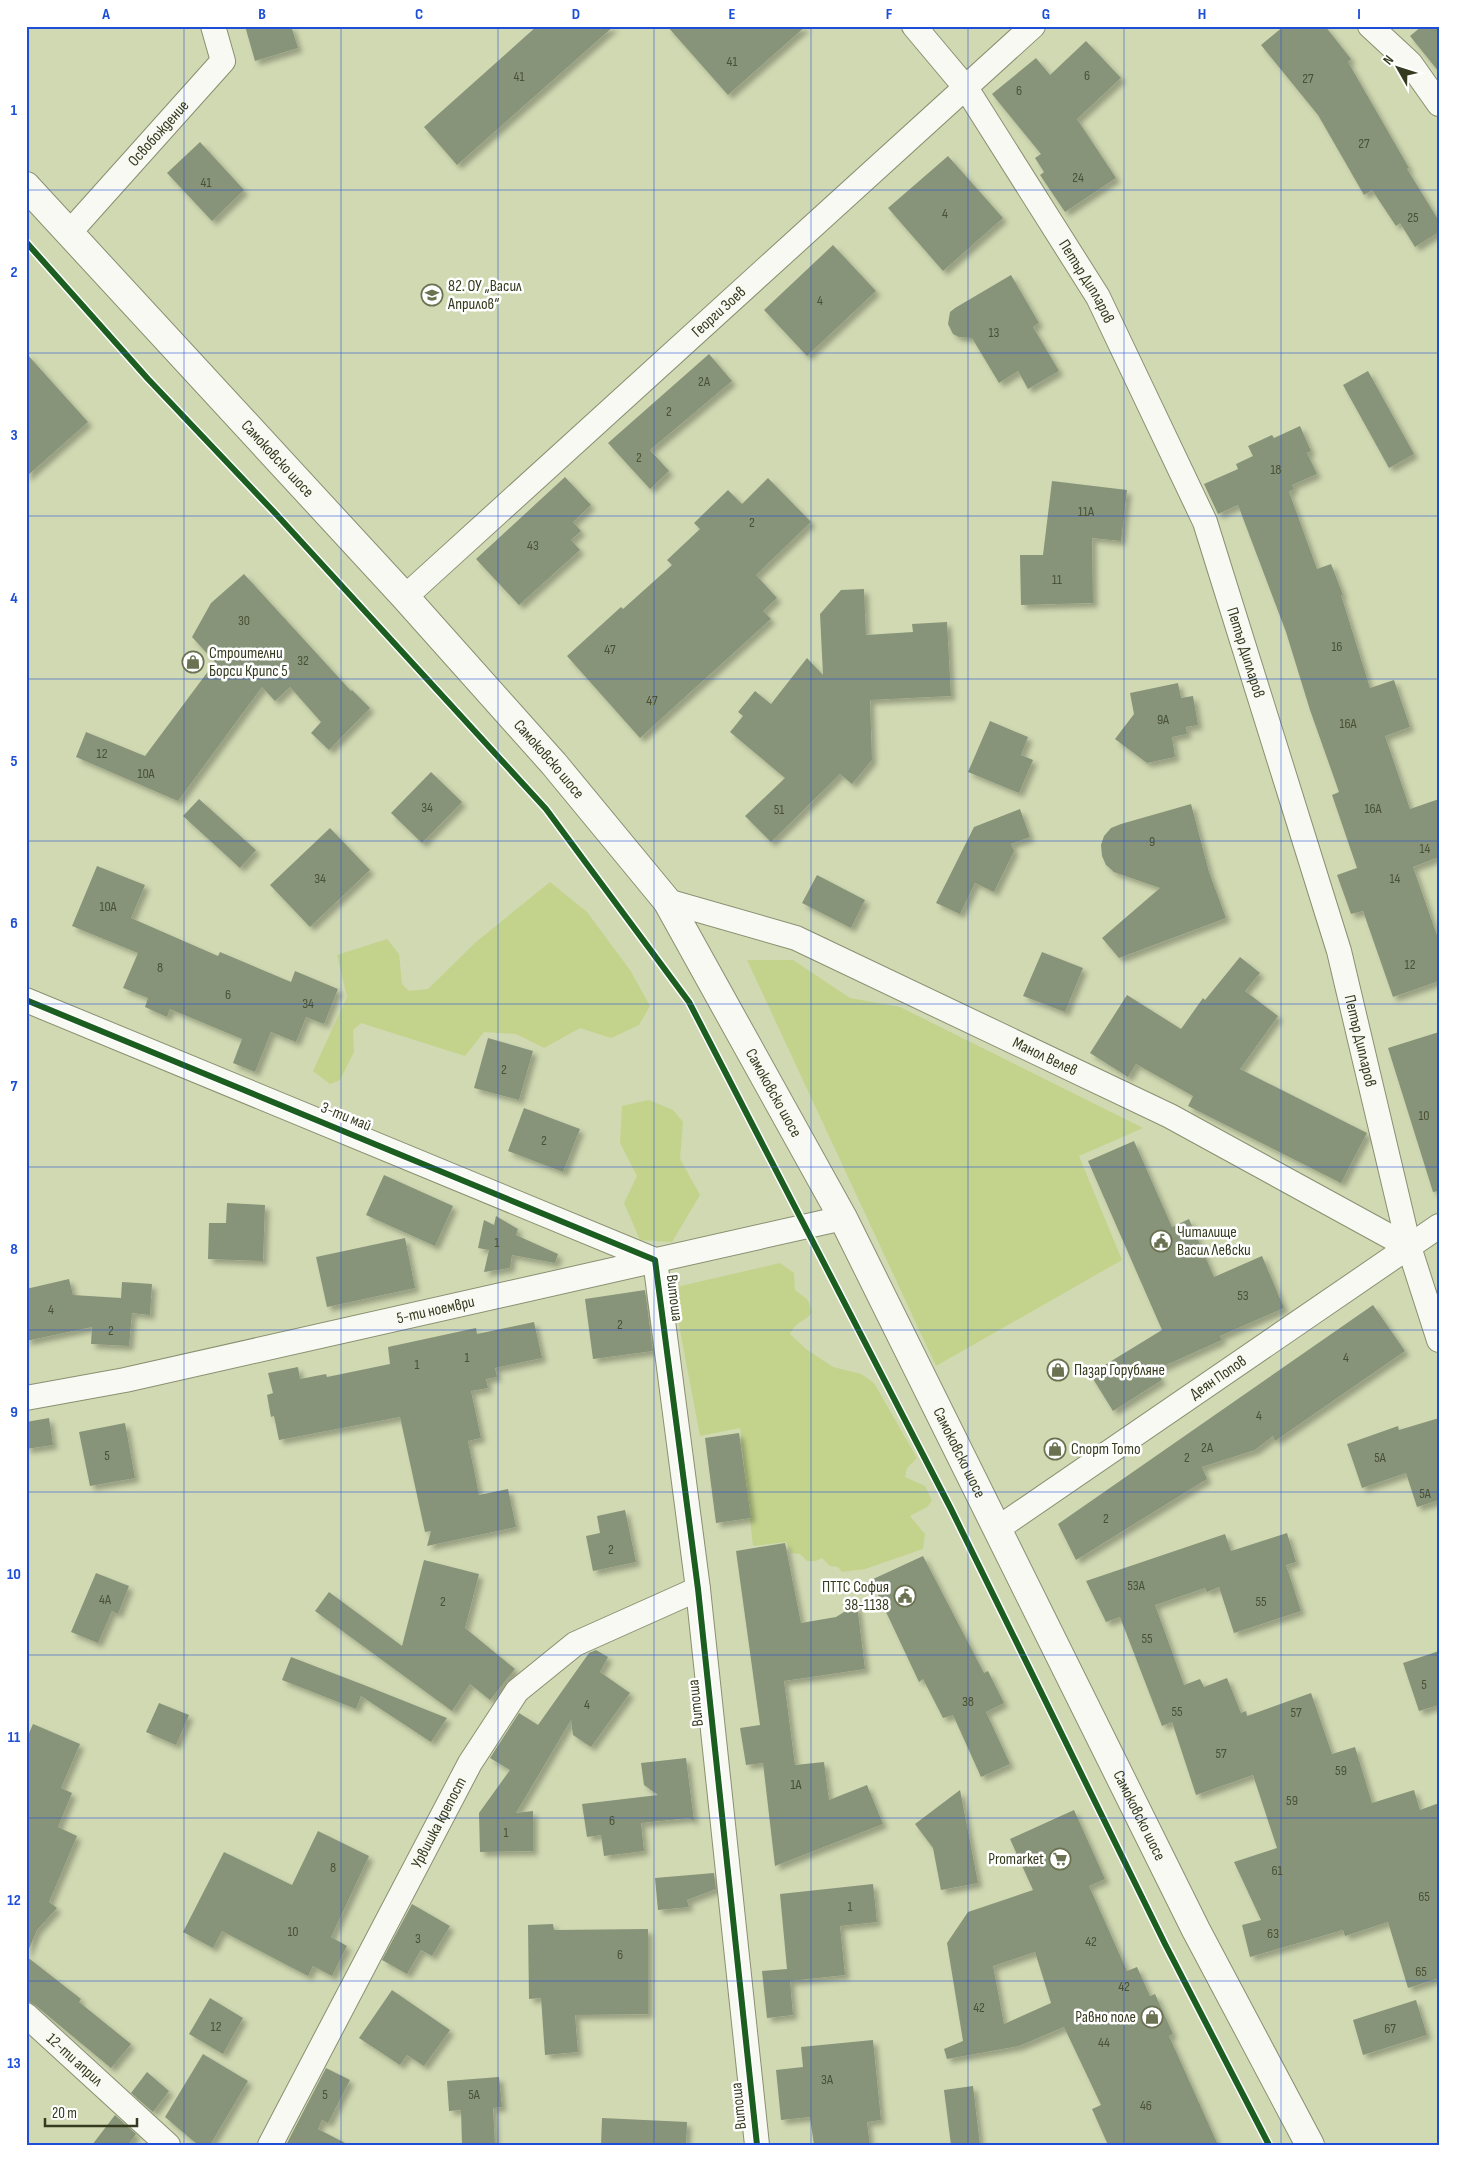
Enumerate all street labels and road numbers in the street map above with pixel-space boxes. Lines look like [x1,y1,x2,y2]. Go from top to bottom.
street label: Освобождение [124,96,193,170]
street label: Петър Дипларов [1055,236,1119,326]
street label: Георги Зоев [688,282,750,341]
street label: Самоковско шосе [237,416,318,501]
street label: Петър Дипларов [1223,605,1269,700]
street label: Самоковско шосе [510,716,588,803]
street label: Петър Дипларов [1340,993,1380,1089]
street label: Манол Велев [1010,1033,1081,1080]
street label: Самоковско шосе [741,1045,806,1141]
street label: 3-ти май [318,1098,374,1136]
street label: Витоша [662,1274,686,1322]
street label: 5-ти ноември [395,1292,476,1328]
street label: Деян Попов [1186,1351,1250,1404]
street label: Самоковско шосе [929,1404,990,1501]
street label: Витоша [684,1679,708,1727]
street label: Самоковско шосе [1109,1767,1170,1864]
street label: Урвишка крепост [407,1774,470,1871]
street label: 12-ти април [43,2029,107,2090]
street label: Витоша [727,2082,751,2130]

